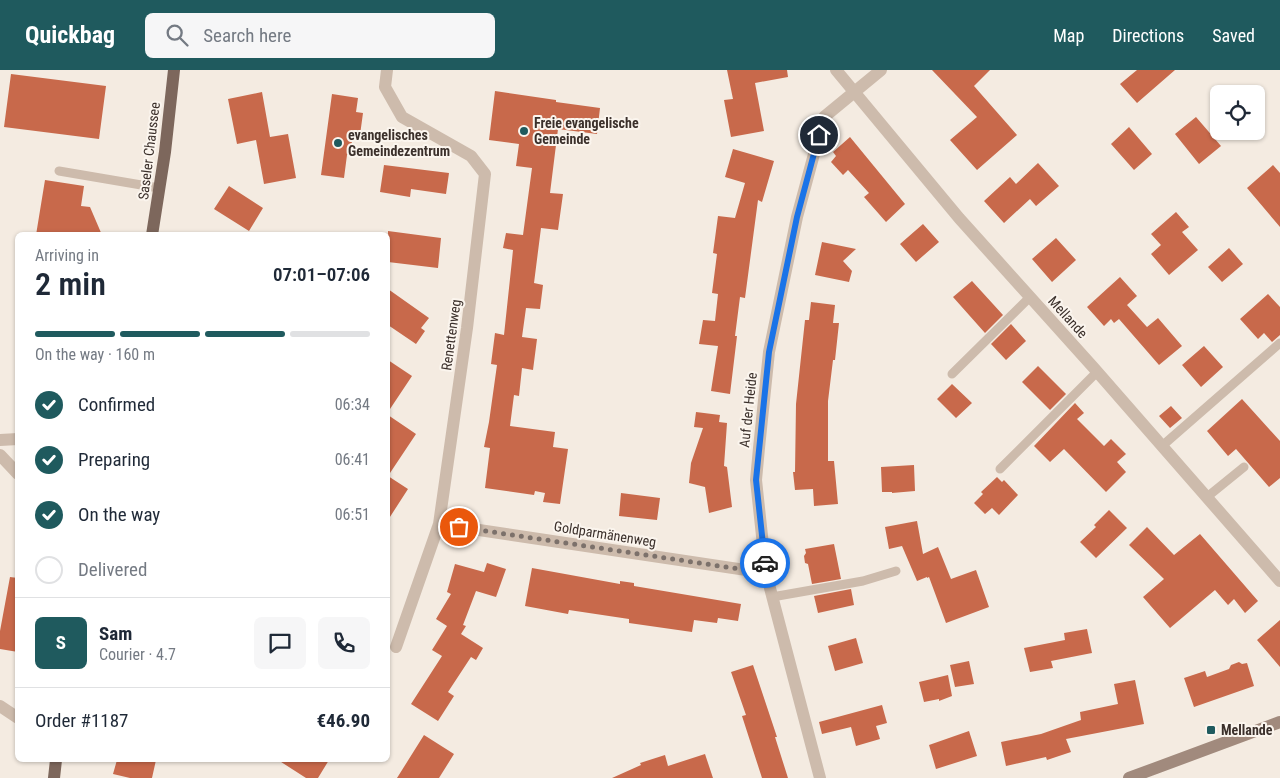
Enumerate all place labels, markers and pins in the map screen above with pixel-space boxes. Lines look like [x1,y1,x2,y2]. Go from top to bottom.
pin [798,114,840,156]
place label: Freie evangelische Gemeinde [534,115,639,147]
marker: Freie evangelische Gemeinde [518,125,530,137]
place label: evangelisches Gemeindezentrum [348,127,450,159]
marker: evangelisches Gemeindezentrum [332,137,344,149]
pin [438,506,480,548]
place label: Mellande [1221,722,1273,738]
marker: Mellande [1205,724,1217,736]

